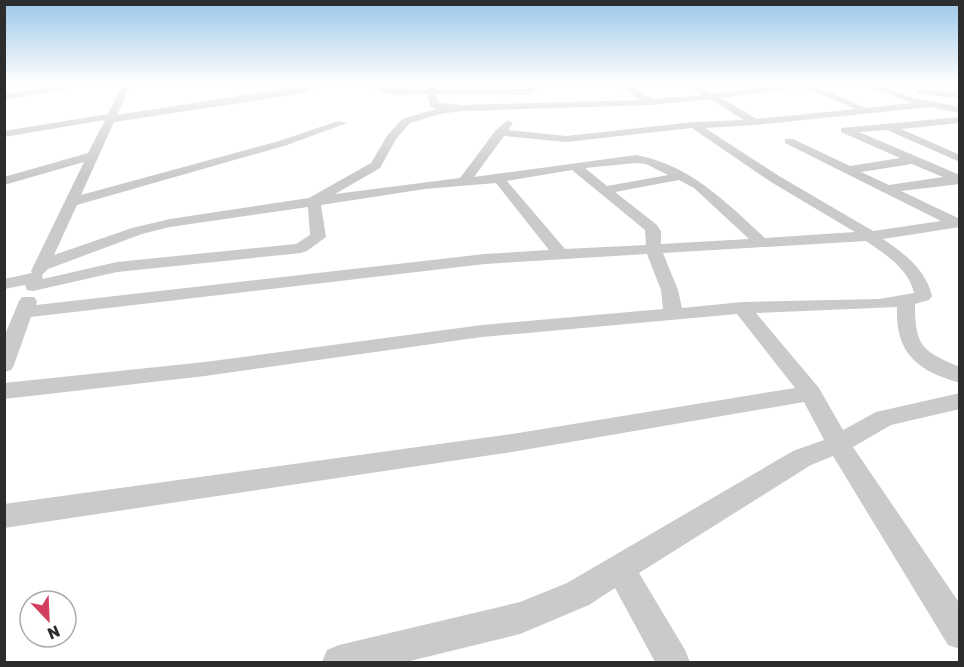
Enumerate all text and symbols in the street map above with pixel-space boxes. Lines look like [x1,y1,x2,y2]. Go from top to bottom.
north arrow [18,589,78,649]
text: N [45,621,63,643]

